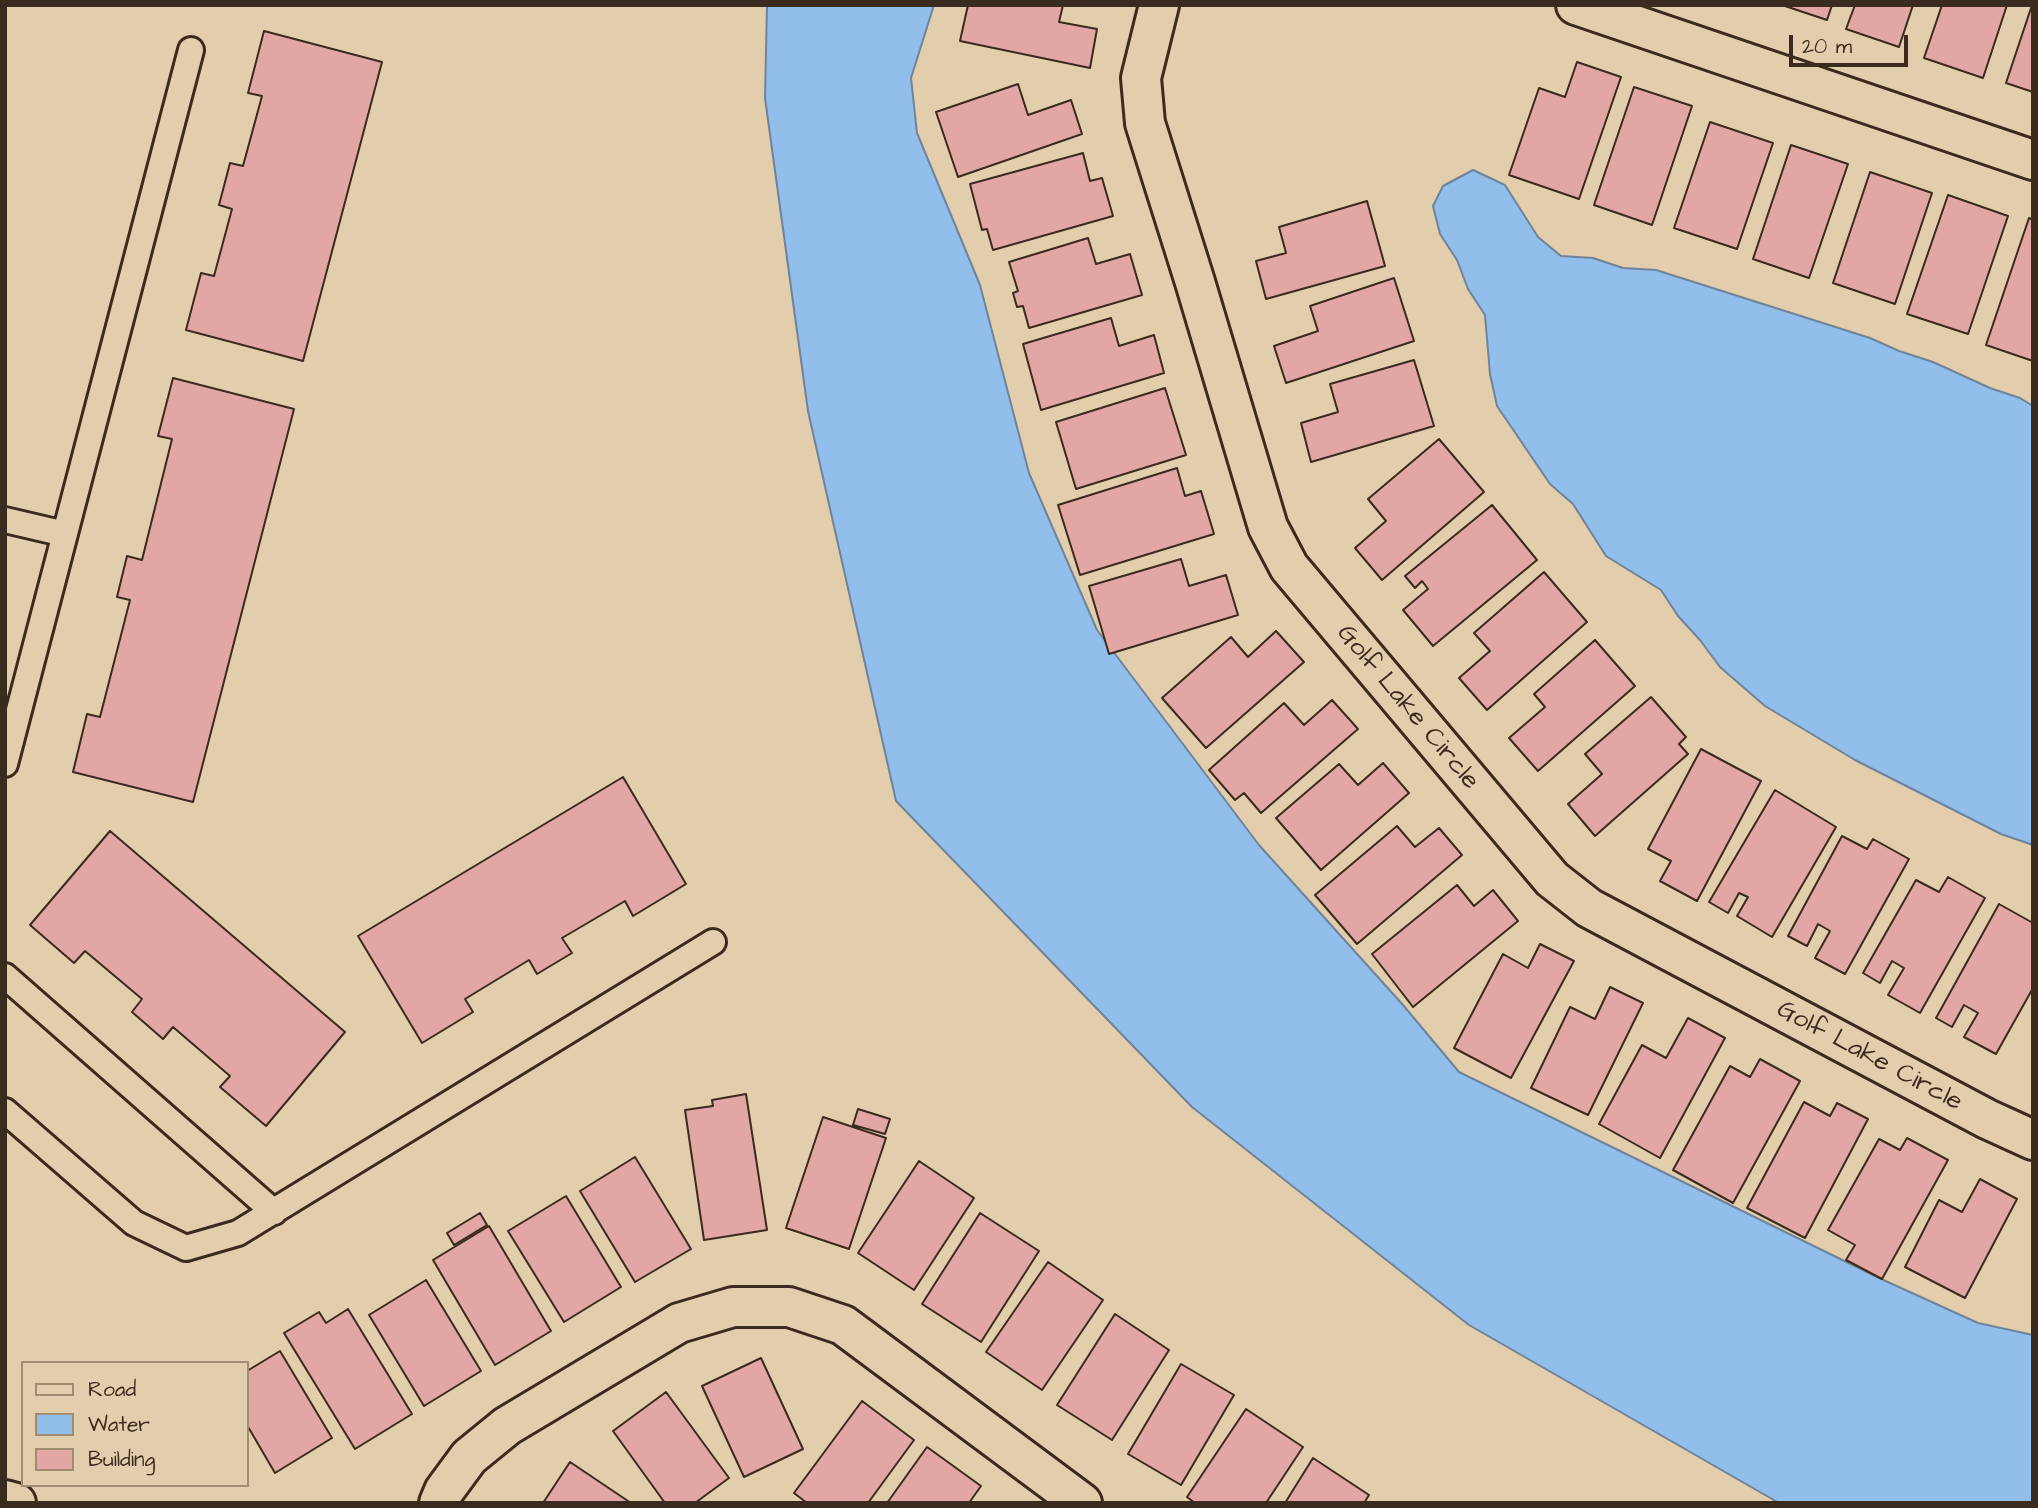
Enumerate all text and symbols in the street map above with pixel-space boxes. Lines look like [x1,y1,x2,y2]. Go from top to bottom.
scale bar [1793,21,1912,65]
text: 20 m [1802,32,1852,61]
street label: Golf Lake Circle [1329,619,1485,797]
street label: Golf Lake Circle [1771,995,1967,1119]
legend [21,1361,248,1487]
text: Road [88,1375,136,1404]
text: Water [88,1410,150,1439]
text: Building [88,1445,155,1474]

